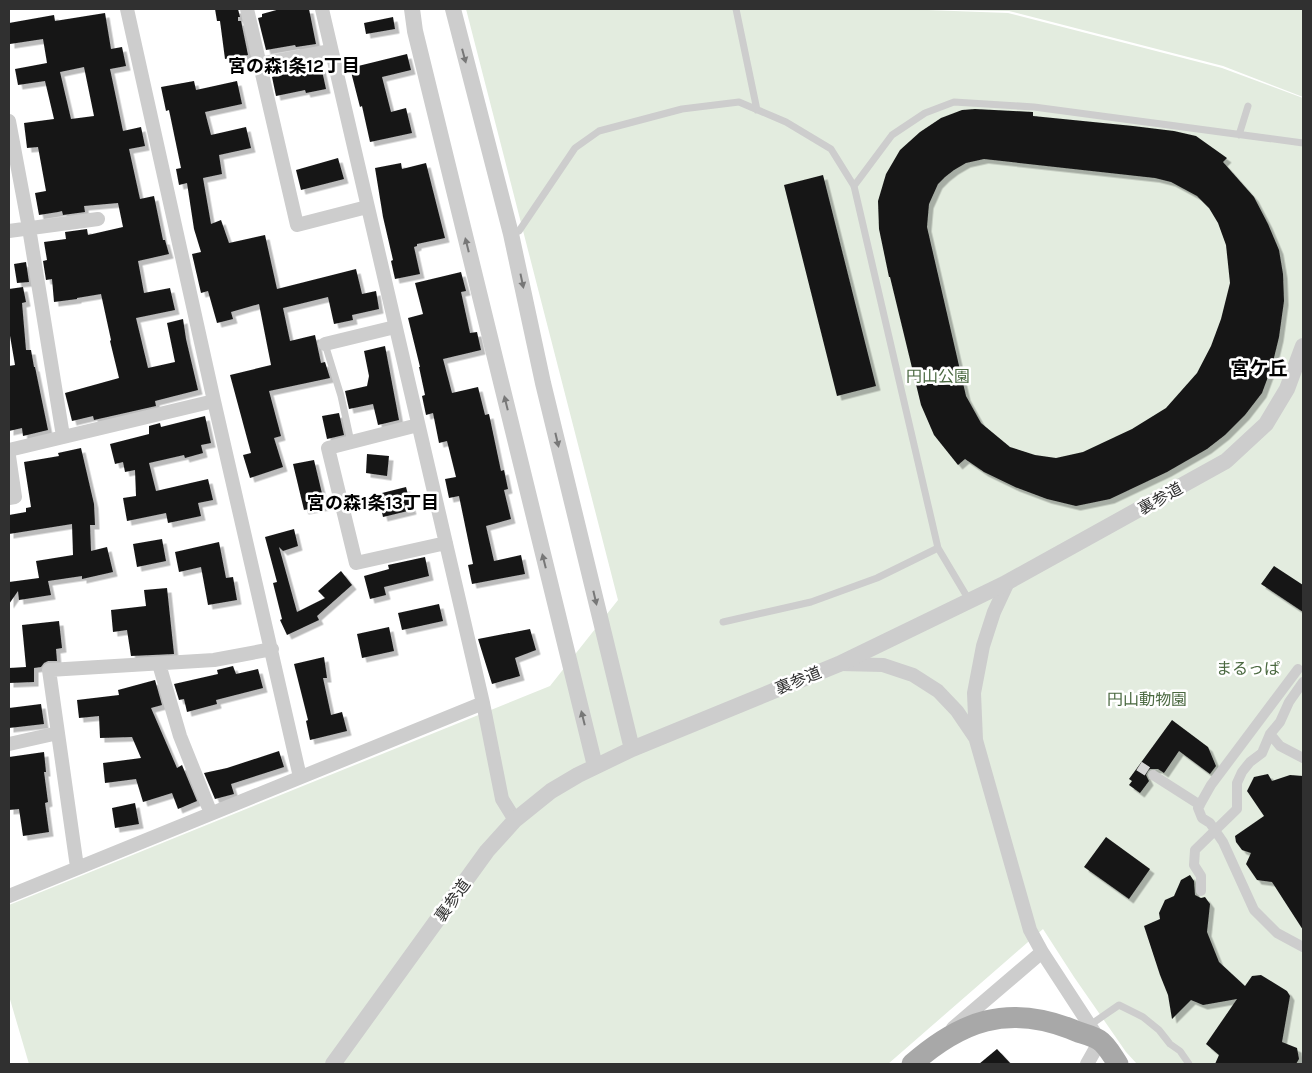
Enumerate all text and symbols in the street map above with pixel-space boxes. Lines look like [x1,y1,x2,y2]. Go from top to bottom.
one-way arrow [461,49,469,64]
district label: 宮の森1条12丁目 [228,55,360,77]
one-way arrow [463,237,471,252]
one-way arrow [518,274,526,290]
district label: 宮ケ丘 [1230,358,1288,380]
park label: 円山公園 [906,367,970,386]
one-way arrow [502,395,510,410]
one-way arrow [553,432,561,447]
street label: 裏参道 [1135,478,1186,518]
district label: 宮の森1条13丁目 [307,492,439,514]
one-way arrow [540,553,548,568]
one-way arrow [591,590,599,605]
park label: まるっぱ [1216,659,1280,678]
street label: 裏参道 [772,663,824,698]
park label: 円山動物園 [1107,690,1187,709]
one-way arrow [579,711,587,726]
street label: 裏参道 [431,875,474,925]

